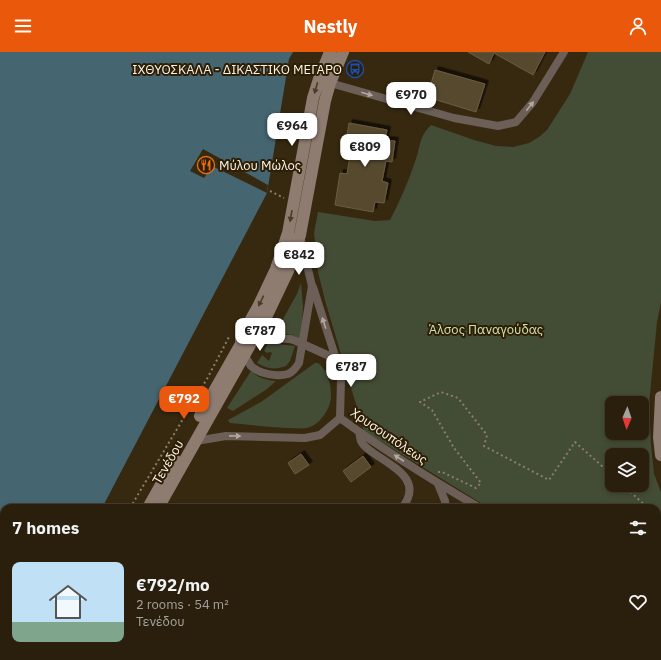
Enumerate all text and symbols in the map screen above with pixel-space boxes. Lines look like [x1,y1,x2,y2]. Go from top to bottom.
icon: menu [12,15,34,37]
text: Nestly [304,15,357,38]
icon: person [627,15,649,37]
bus stop icon: ΙΧΘΥΟΣΚΑΛΑ - ΔΙΚΑΣΤΙΚΟ ΜΕΓΑΡΟ [345,59,365,79]
place label: ΙΧΘΥΟΣΚΑΛΑ - ΔΙΚΑΣΤΙΚΟ ΜΕΓΑΡΟ [132,61,342,78]
pin: €970 [387,82,435,116]
one-way arrow [313,83,319,95]
text: €970 [395,86,427,103]
one-way arrow [361,91,374,97]
one-way arrow [525,100,534,111]
pin: €964 [268,113,316,147]
text: €964 [276,117,308,134]
pin: €809 [341,134,389,168]
text: €809 [349,138,381,155]
restaurant icon: Μύλου Μώλος [196,155,216,175]
place label: Μύλου Μώλος [219,157,301,174]
one-way arrow [288,210,294,222]
pin: €842 [275,242,323,276]
text: €842 [283,246,315,263]
one-way arrow [258,295,264,307]
one-way arrow [321,317,327,329]
pin: €787 [236,318,284,352]
park label: Άλσος Παναγούδας [429,321,543,338]
text: €787 [244,322,276,339]
pin: €787 [327,354,375,388]
text: €787 [335,358,367,375]
pin: €792 [160,386,208,420]
text: €792 [168,390,200,407]
north arrow [605,396,649,440]
map controls [605,396,649,492]
street label: Χρυσουπόλεως [347,404,431,468]
one-way arrow [229,433,242,439]
street label: Τενέδου [149,437,187,487]
button: layers [605,448,649,492]
one-way arrow [393,454,405,461]
text: 7 homes [12,517,79,539]
icon: filters [627,517,649,539]
text: €792/mo [136,574,210,596]
icon: home [44,578,92,626]
icon: heart [627,591,649,613]
text: 2 rooms · 54 m² [136,596,229,613]
text: Τενέδου [136,613,185,630]

